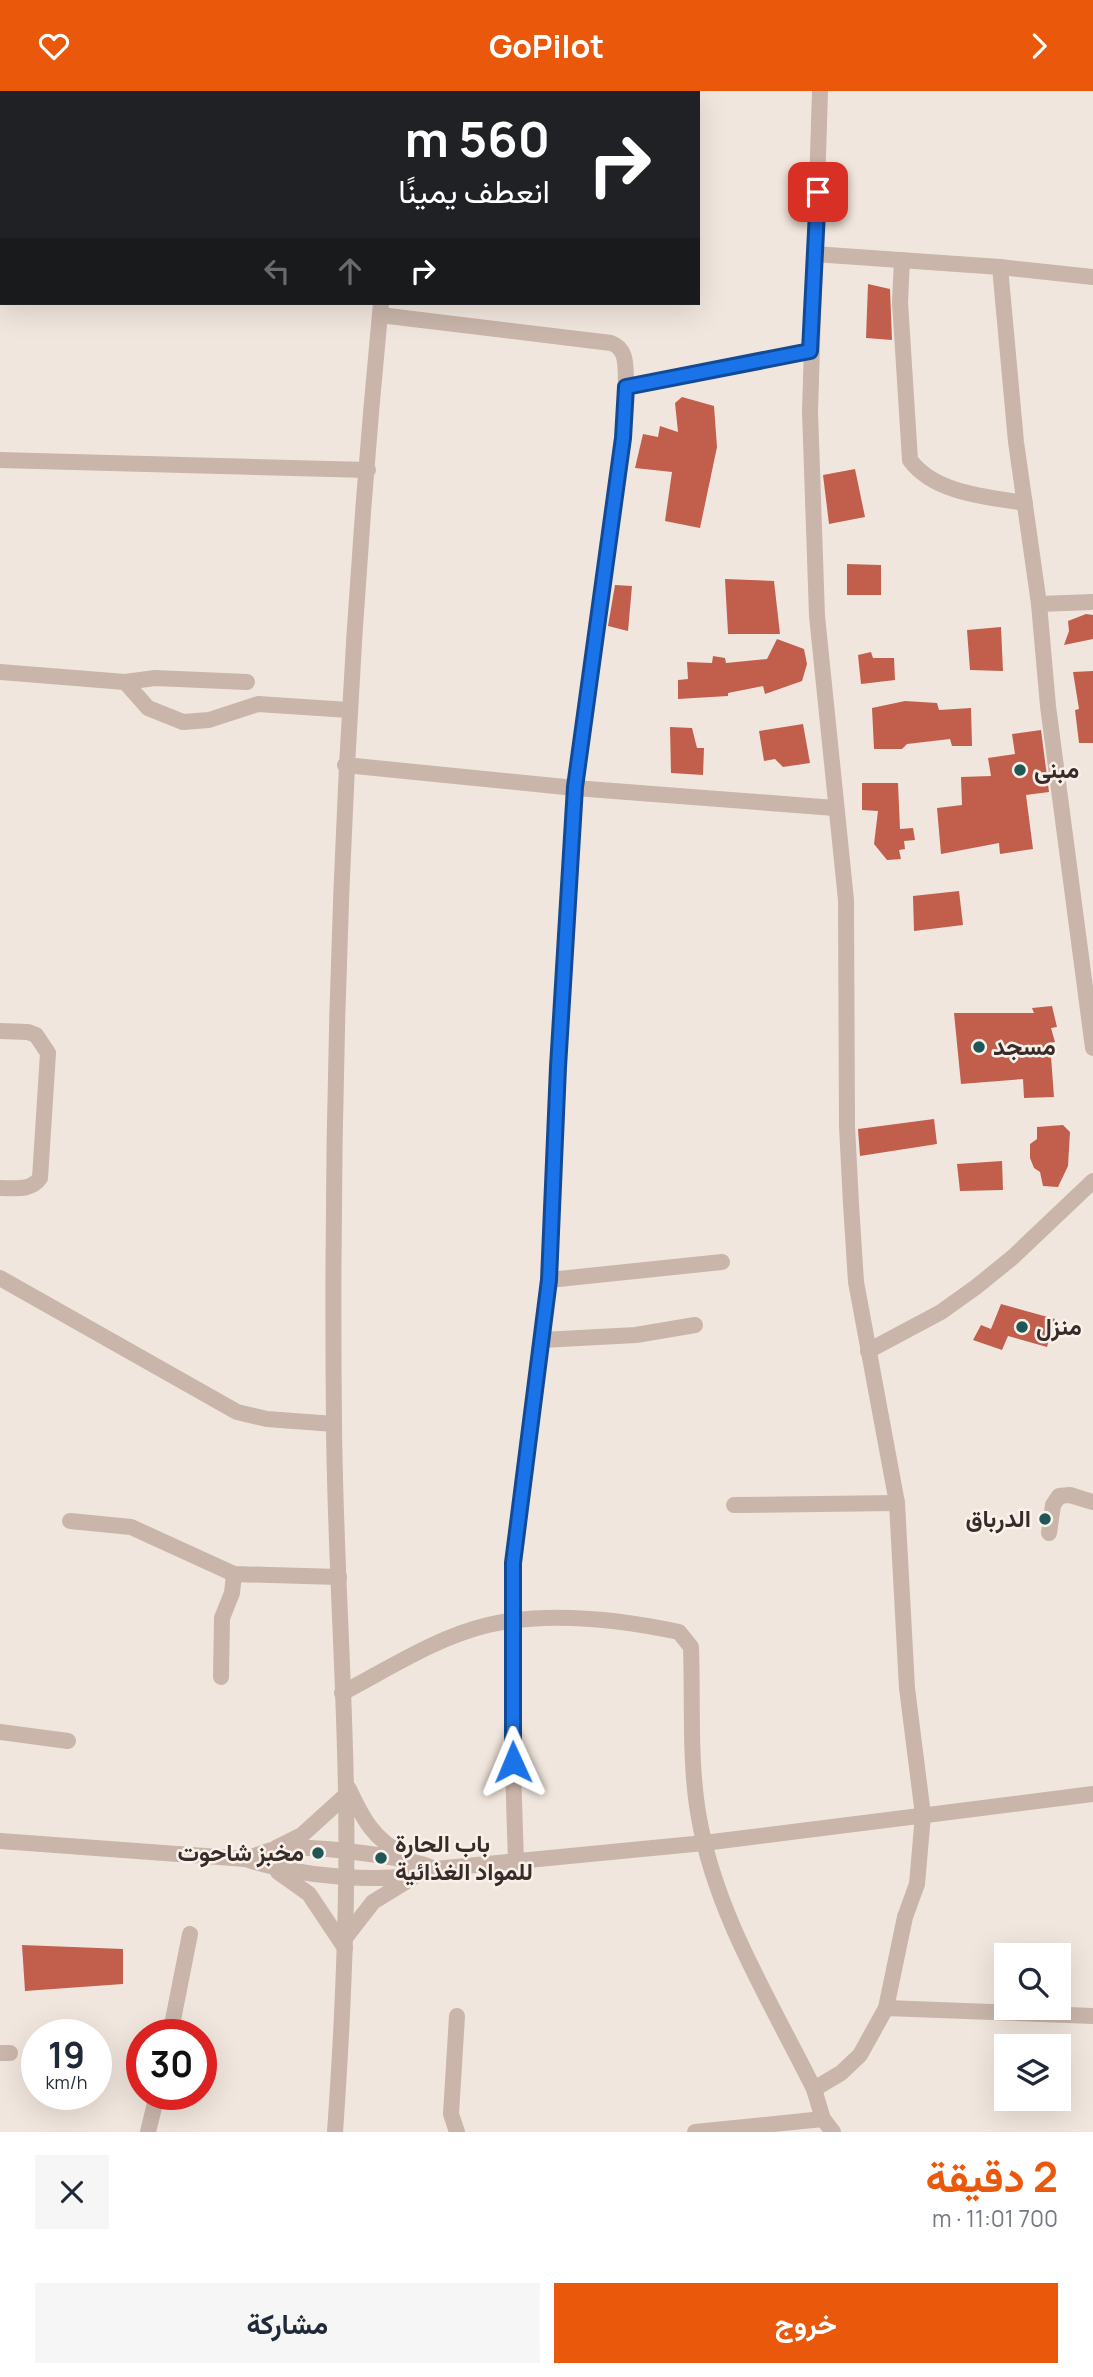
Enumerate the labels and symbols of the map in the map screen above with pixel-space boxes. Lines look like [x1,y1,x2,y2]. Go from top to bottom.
pin [788,162,848,222]
place label: مبنى [1034,752,1079,785]
marker: مبنى [1012,762,1028,778]
place label: مسجد [993,1029,1056,1062]
marker: مسجد [971,1039,987,1055]
place label: منزل [1036,1309,1082,1342]
marker: منزل [1014,1319,1030,1335]
place label: الدرباق [965,1501,1031,1534]
marker: الدرباق [1037,1511,1053,1527]
position arrow [476,1725,550,1799]
place label: باب الحارة للمواد الغذائية [395,1826,533,1887]
place label: مخبز شاحوت [178,1835,304,1868]
marker: مخبز شاحوت [310,1845,326,1861]
marker: باب الحارة للمواد الغذائية [373,1850,389,1866]
speed limit sign: 30 [126,2019,217,2110]

